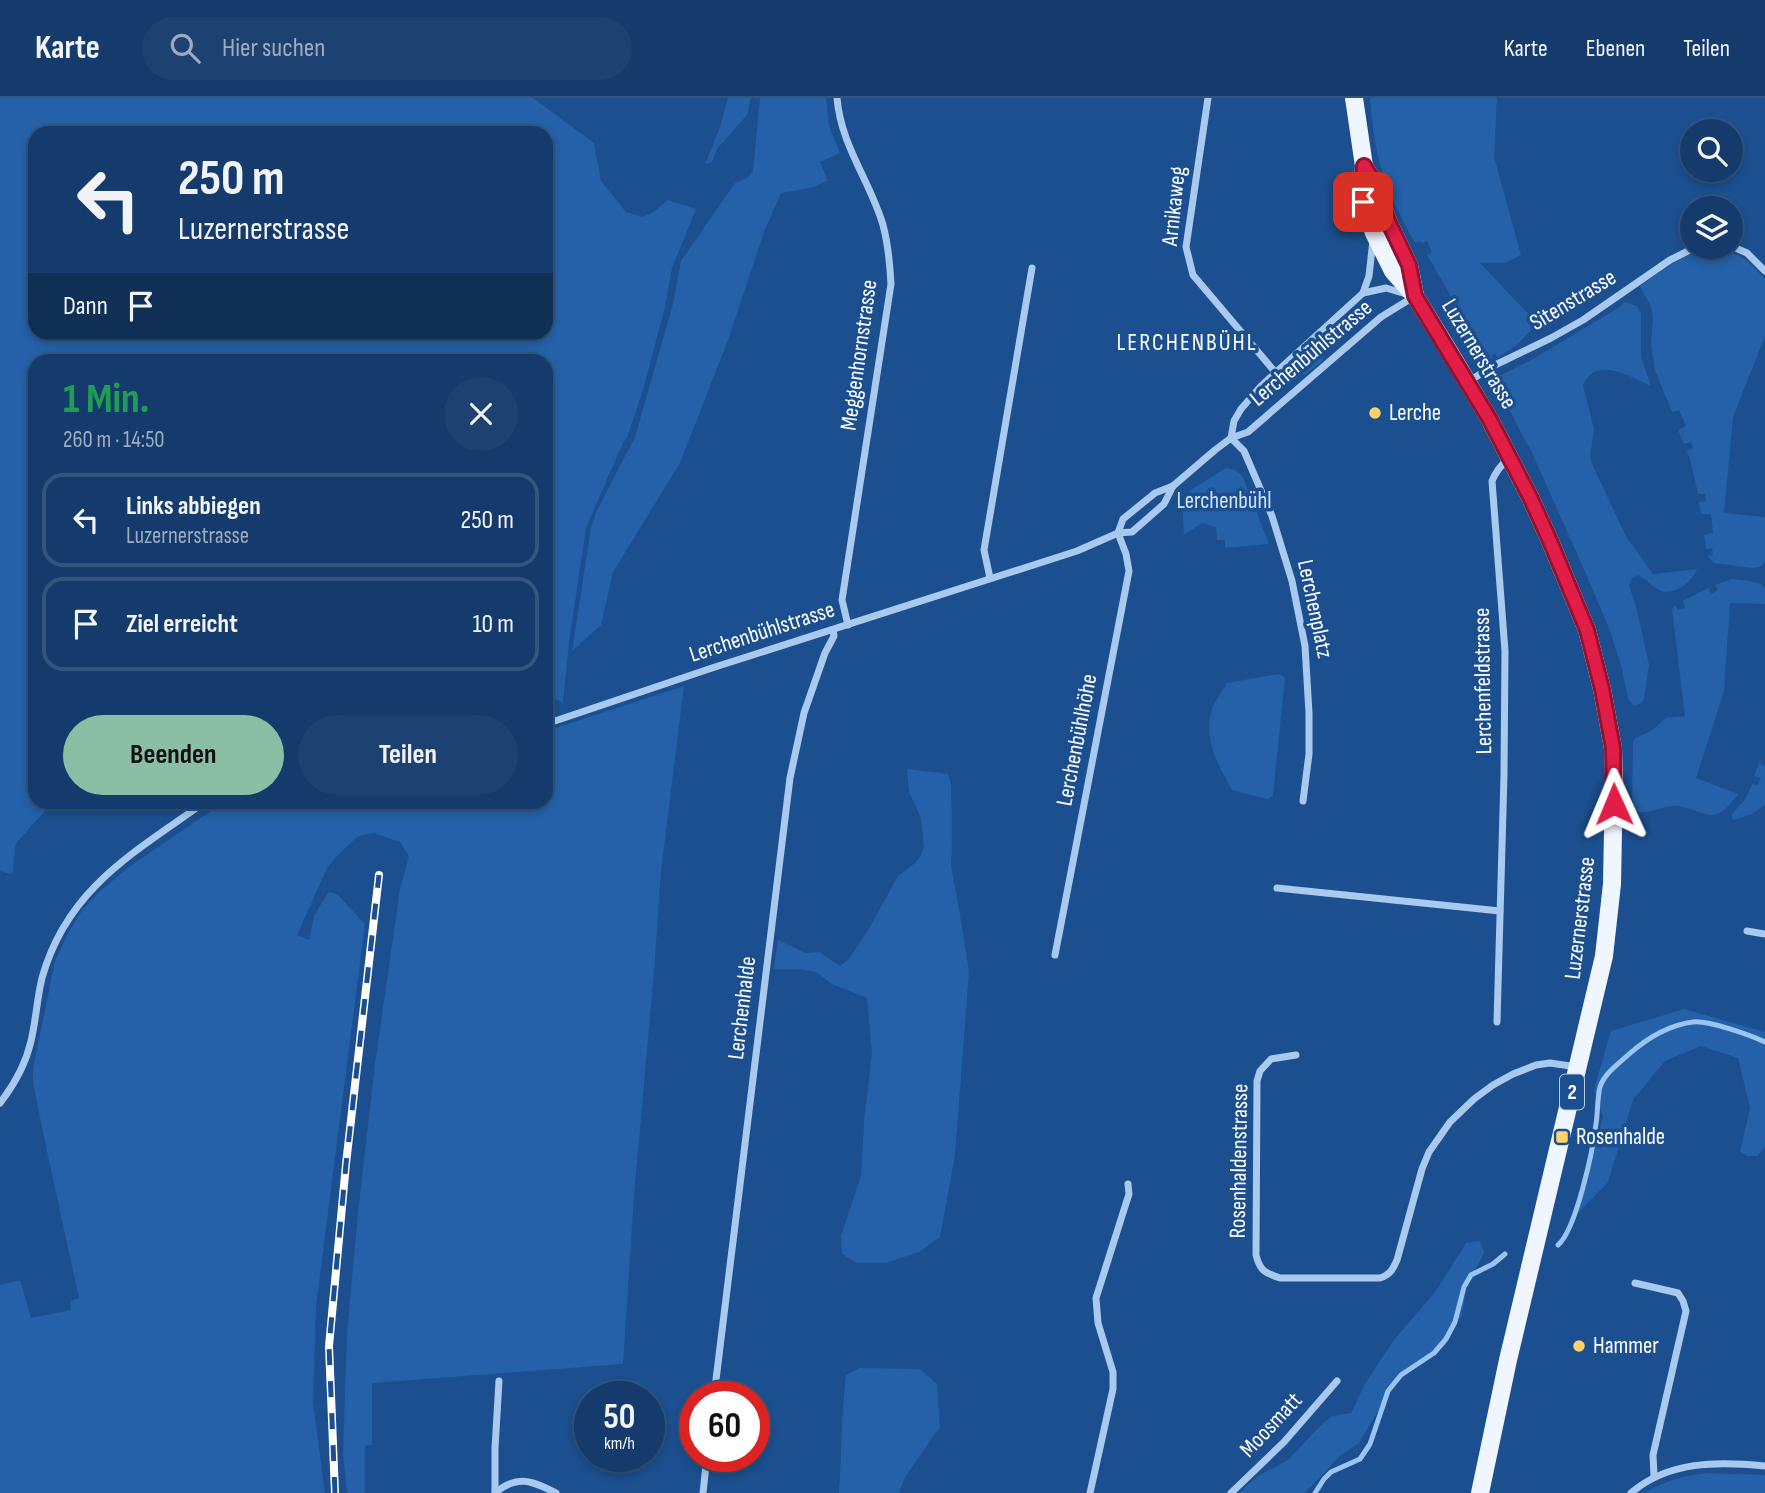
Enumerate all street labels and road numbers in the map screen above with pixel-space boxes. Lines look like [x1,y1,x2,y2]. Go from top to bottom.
street label: Arnikaweg [1156,165,1192,248]
street label: Sitenstrasse [1525,263,1621,337]
street label: Meggenhornstrasse [835,278,883,432]
street label: Lerchenbühlstrasse [1244,294,1378,412]
street label: Luzernerstrasse [1435,294,1523,414]
street label: Lerchenplatz [1291,557,1339,661]
street label: Lerchenbühlstrasse [686,595,838,669]
street label: Lerchenfeldstrasse [1468,607,1498,755]
street label: Lerchenbühlhöhe [1051,672,1103,808]
street label: Luzernerstrasse [1559,855,1601,981]
street label: Lerchenhalde [722,955,762,1061]
road number: 2 [1560,1074,1584,1110]
street label: Rosenhaldenstrasse [1224,1083,1254,1239]
street label: Moosmatt [1234,1387,1308,1463]

